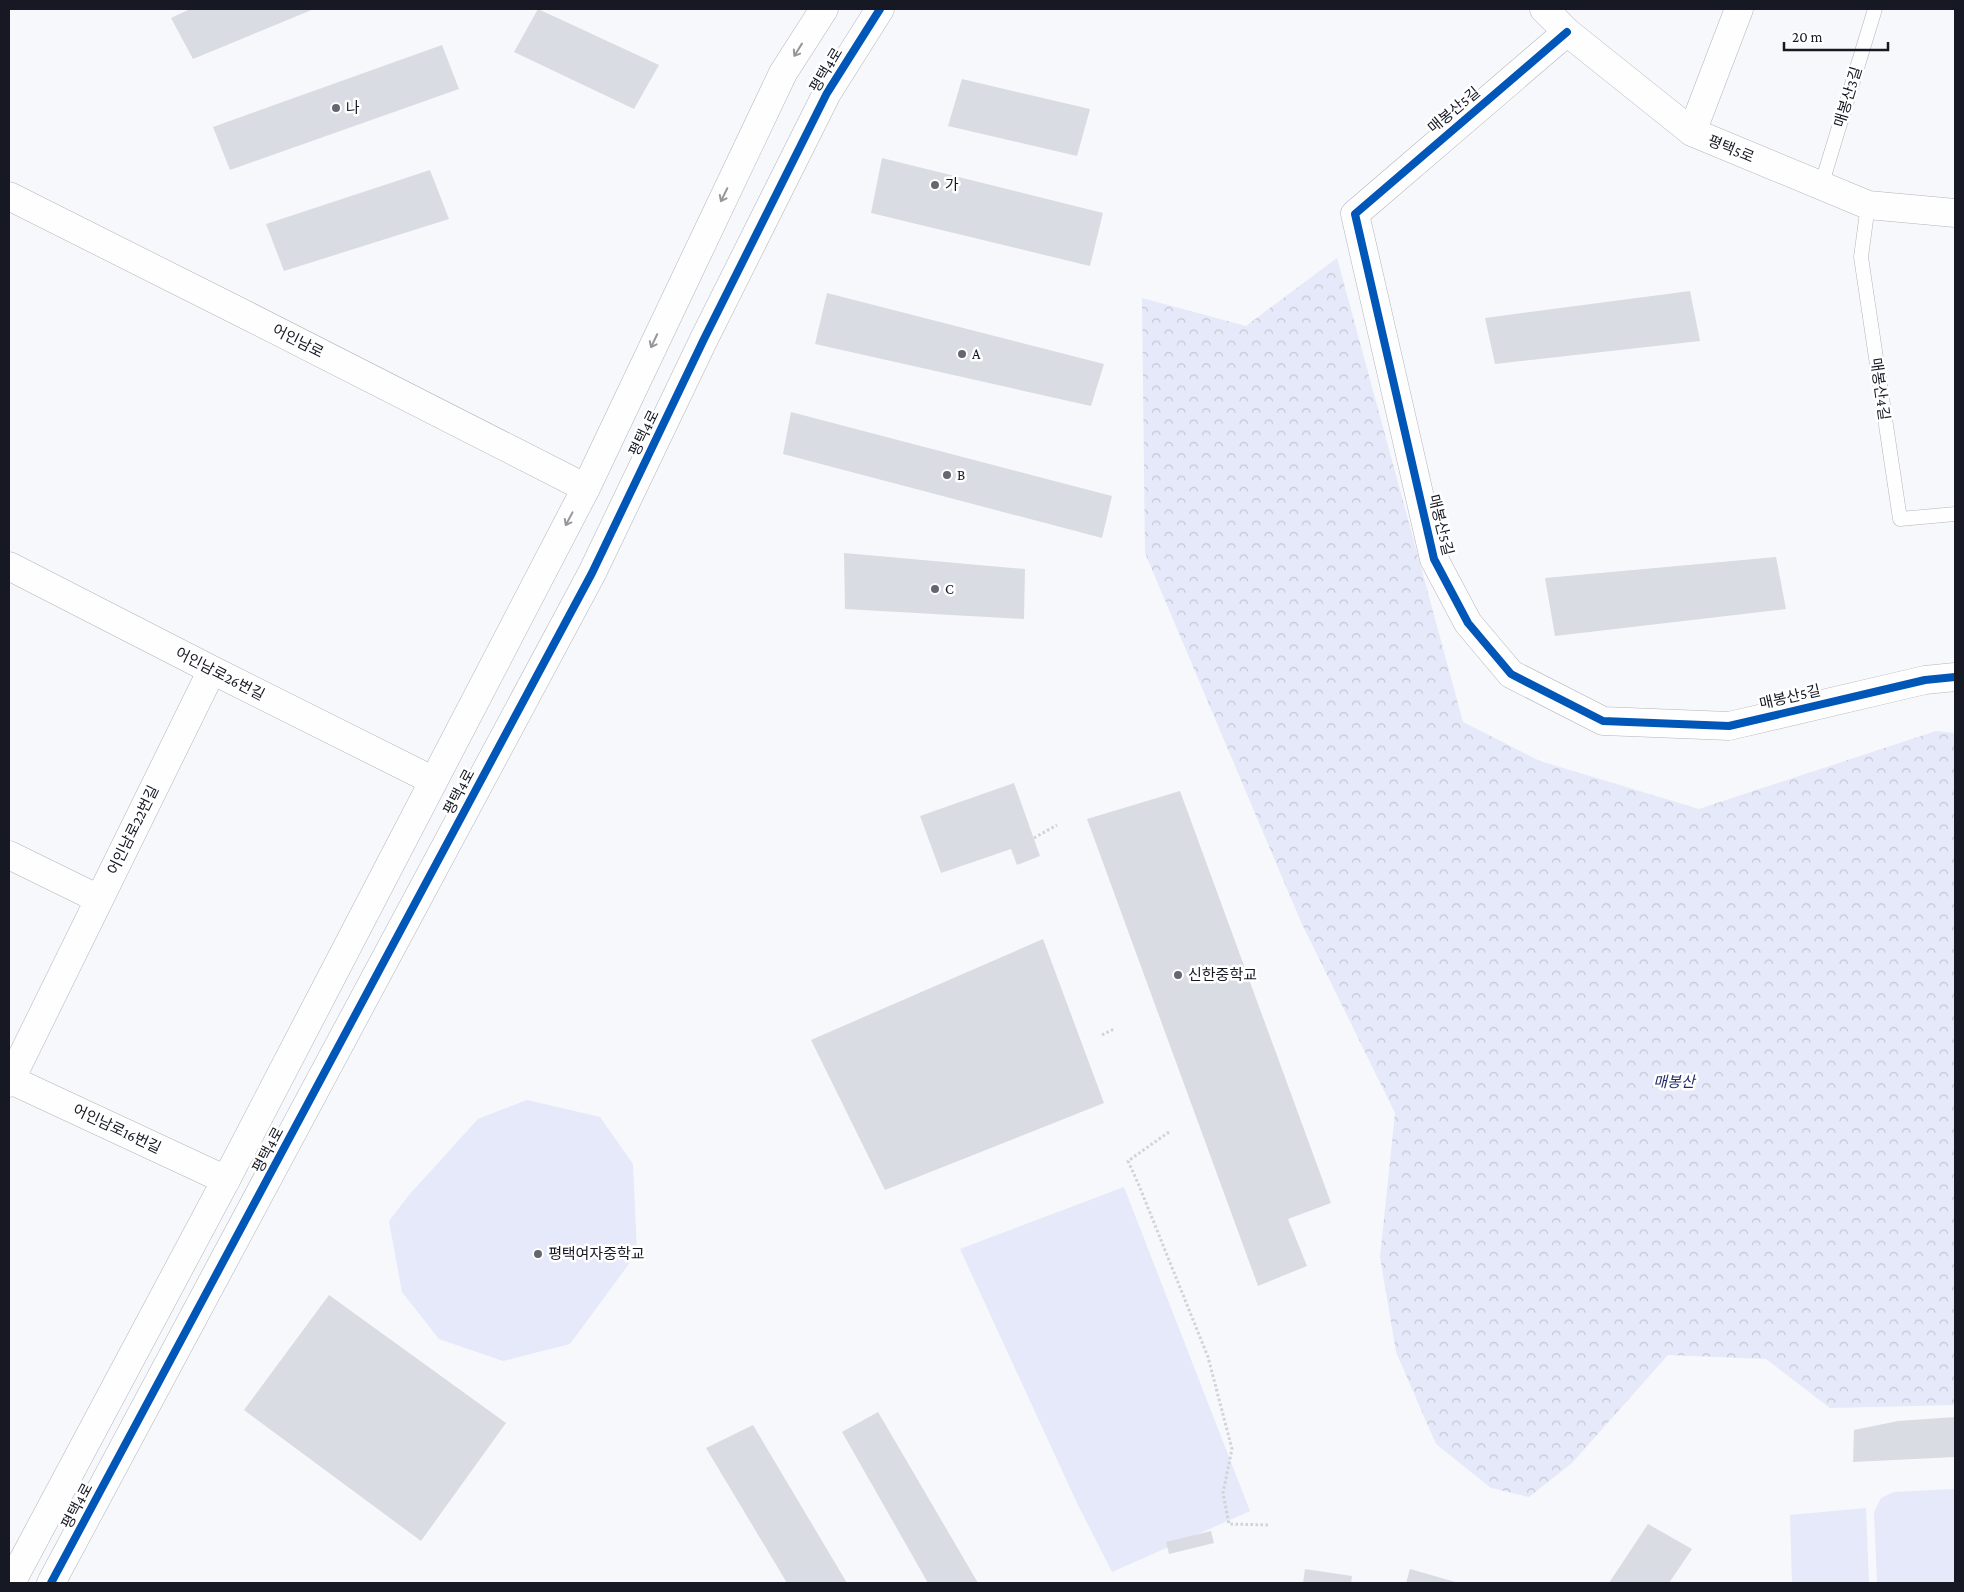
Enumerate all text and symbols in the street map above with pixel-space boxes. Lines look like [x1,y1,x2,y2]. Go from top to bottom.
scale bar [1784,20,1888,52]
text: 20 m [1792,29,1823,45]
one-way arrow [792,42,802,56]
street label: 평택4로 [807,45,845,95]
street label: 매봉산3길 [1831,65,1865,129]
street label: 매봉산5길 [1425,84,1483,136]
place label: 나 [346,100,360,116]
marker: 나 [330,102,342,114]
street label: 평택5로 [1706,133,1756,165]
place label: 가 [945,177,959,193]
marker: 가 [929,179,941,191]
one-way arrow [719,187,729,202]
street label: 어인남로 [270,321,326,361]
one-way arrow [649,333,659,348]
place label: A [972,346,981,362]
marker: A [956,348,968,360]
street label: 매봉산4길 [1868,357,1892,421]
street label: 평택4로 [626,407,662,459]
place label: B [957,467,965,483]
marker: B [941,469,953,481]
street label: 매봉산5길 [1426,493,1456,557]
one-way arrow [564,512,574,527]
place label: C [945,581,954,597]
marker: C [929,583,941,595]
street label: 어인남로26번길 [173,645,267,703]
street label: 매봉산5길 [1758,682,1822,712]
street label: 평택4로 [440,767,478,817]
street label: 어인남로22번길 [105,783,161,877]
place label: 신한중학교 [1188,966,1257,983]
marker: 신한중학교 [1172,969,1184,981]
park label: 매봉산 [1653,1074,1697,1090]
street label: 어인남로16번길 [70,1102,164,1156]
street label: 평택4로 [249,1125,287,1175]
place label: 평택여자중학교 [548,1245,645,1262]
marker: 평택여자중학교 [532,1248,544,1260]
street label: 평택4로 [58,1481,96,1531]

